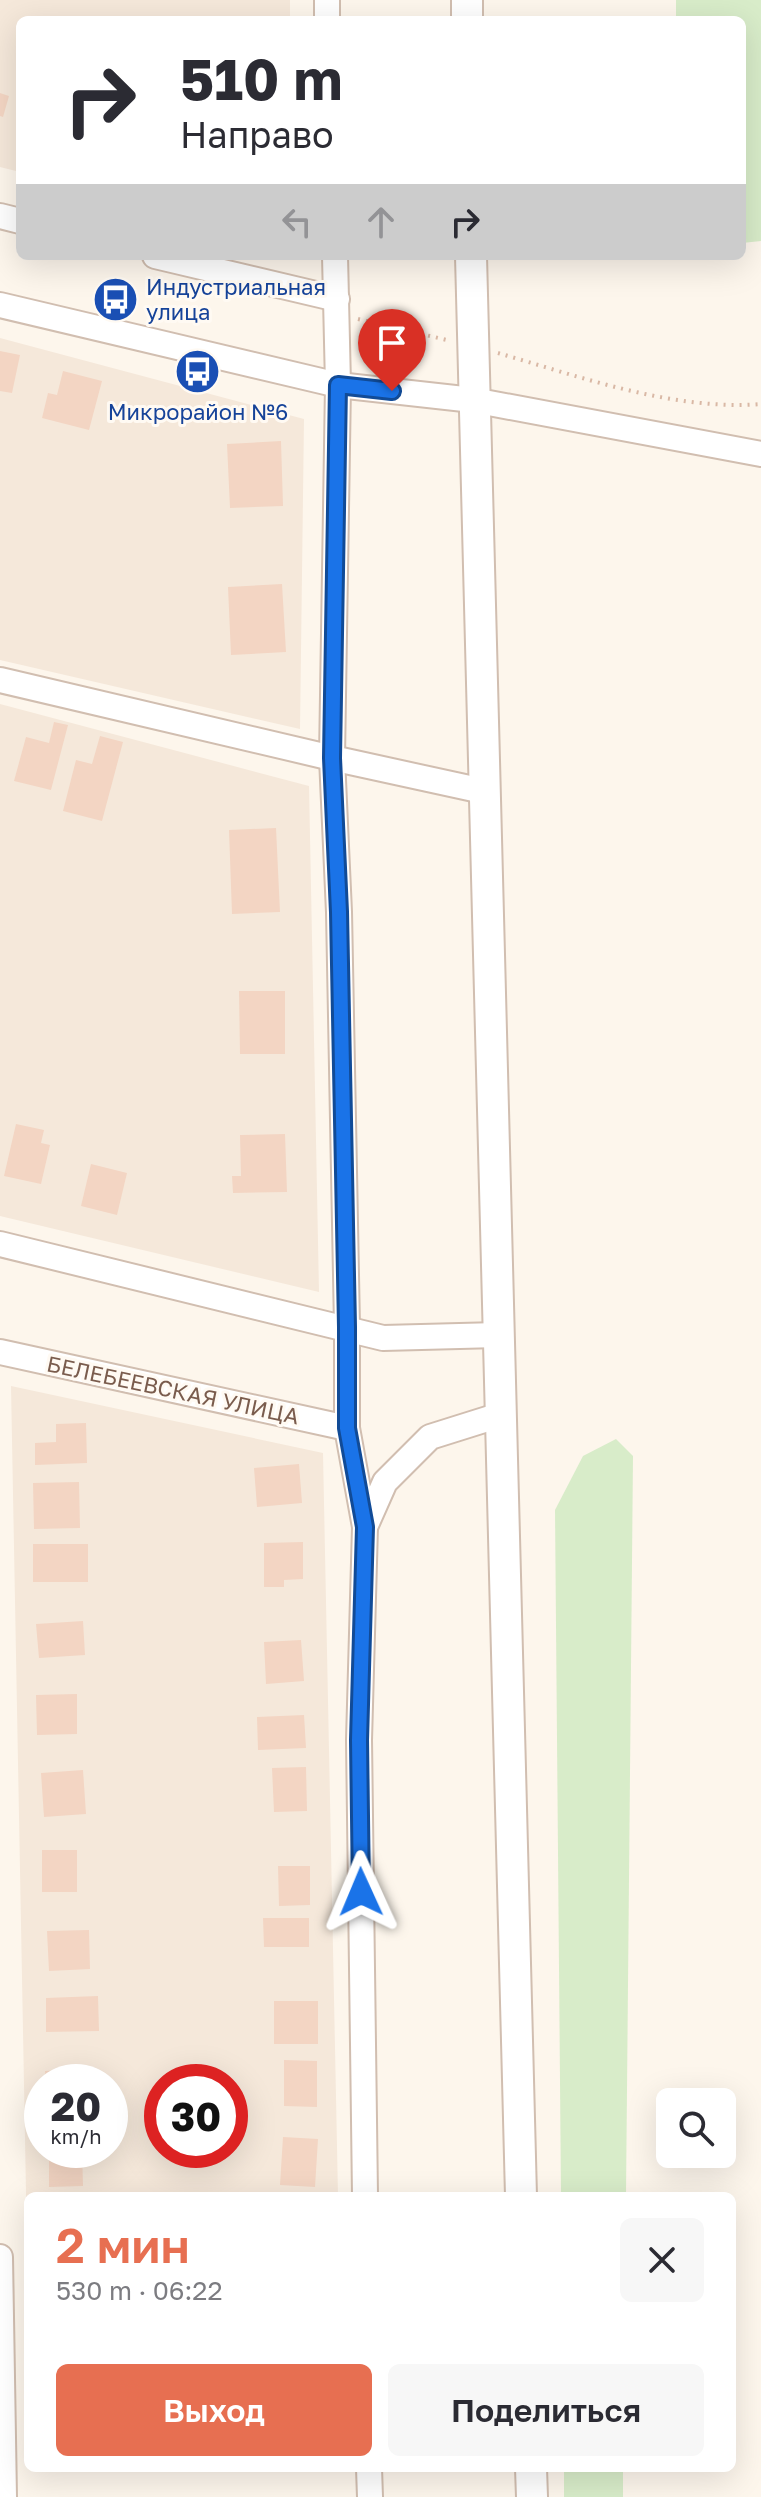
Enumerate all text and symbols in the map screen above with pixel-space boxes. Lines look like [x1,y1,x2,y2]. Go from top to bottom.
text: 510 m [180,45,342,112]
icon: right [48,48,152,152]
text: Направо [180,113,334,156]
icon: left [275,200,319,244]
icon: ahead [359,200,403,244]
icon: right [443,200,487,244]
place label: Индустриальная улица [146,273,326,325]
bus stop icon: Индустриальная улица [91,276,139,324]
pin [358,309,426,391]
icon: arrive [370,321,414,365]
bus stop icon: Микрорайон №6 [174,347,222,395]
place label: Микрорайон №6 [108,398,288,425]
street label: БЕЛЕБЕЕВСКАЯ УЛИЦА [44,1350,302,1430]
position arrow [319,1850,403,1934]
speed limit sign: 30 [144,2064,248,2168]
text: 20 [51,2082,101,2130]
map controls [656,2088,736,2168]
button: search [656,2088,736,2168]
text: km/h [51,2124,101,2148]
text: 2 мин [56,2216,190,2274]
button: close [620,2218,704,2302]
text: 530 m · 06:22 [56,2275,223,2306]
button: Выход [56,2364,372,2456]
button: Поделиться [388,2364,704,2456]

